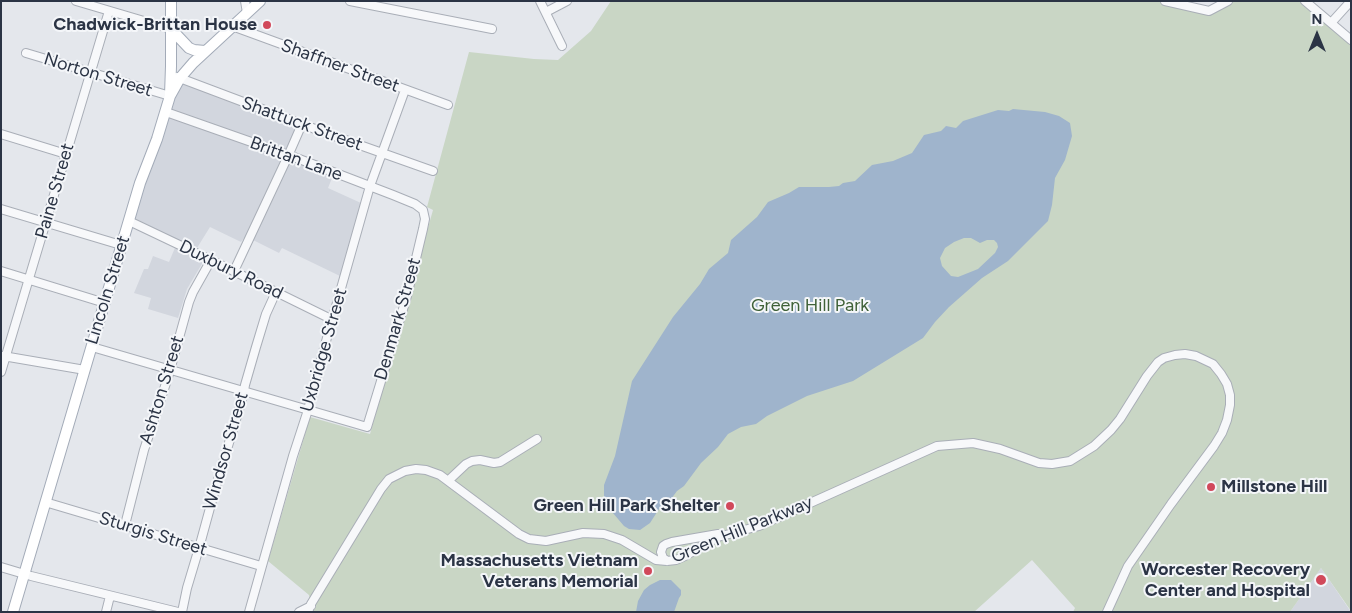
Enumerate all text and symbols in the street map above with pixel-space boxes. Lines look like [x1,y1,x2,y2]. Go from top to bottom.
north arrow [1292,10,1342,60]
text: N [1312,11,1322,28]
place label: Chadwick-Brittan House [53,14,257,36]
marker: Chadwick-Brittan House [261,19,273,31]
street label: Shaffner Street [278,35,402,97]
street label: Norton Street [41,48,155,102]
street label: Shattuck Street [239,92,365,156]
street label: Brittan Lane [247,132,345,186]
street label: Paine Street [31,141,79,241]
street label: Lincoln Street [81,233,135,347]
street label: Duxbury Road [175,236,287,304]
street label: Denmark Street [370,255,426,383]
street label: Uxbridge Street [296,286,352,414]
park label: Green Hill Park [751,295,869,317]
street label: Ashton Street [135,333,189,447]
street label: Windsor Street [199,389,253,513]
place label: Millstone Hill [1221,476,1327,498]
marker: Millstone Hill [1205,481,1217,493]
street label: Green Hill Parkway [668,492,816,568]
place label: Green Hill Park Shelter [533,495,720,517]
marker: Green Hill Park Shelter [724,500,736,512]
street label: Sturgis Street [96,507,210,561]
place label: Massachusetts Vietnam Veterans Memorial [440,550,638,592]
place label: Worcester Recovery Center and Hospital [1141,559,1310,602]
marker: Massachusetts Vietnam Veterans Memorial [642,565,654,577]
marker: Worcester Recovery Center and Hospital [1314,573,1328,587]

